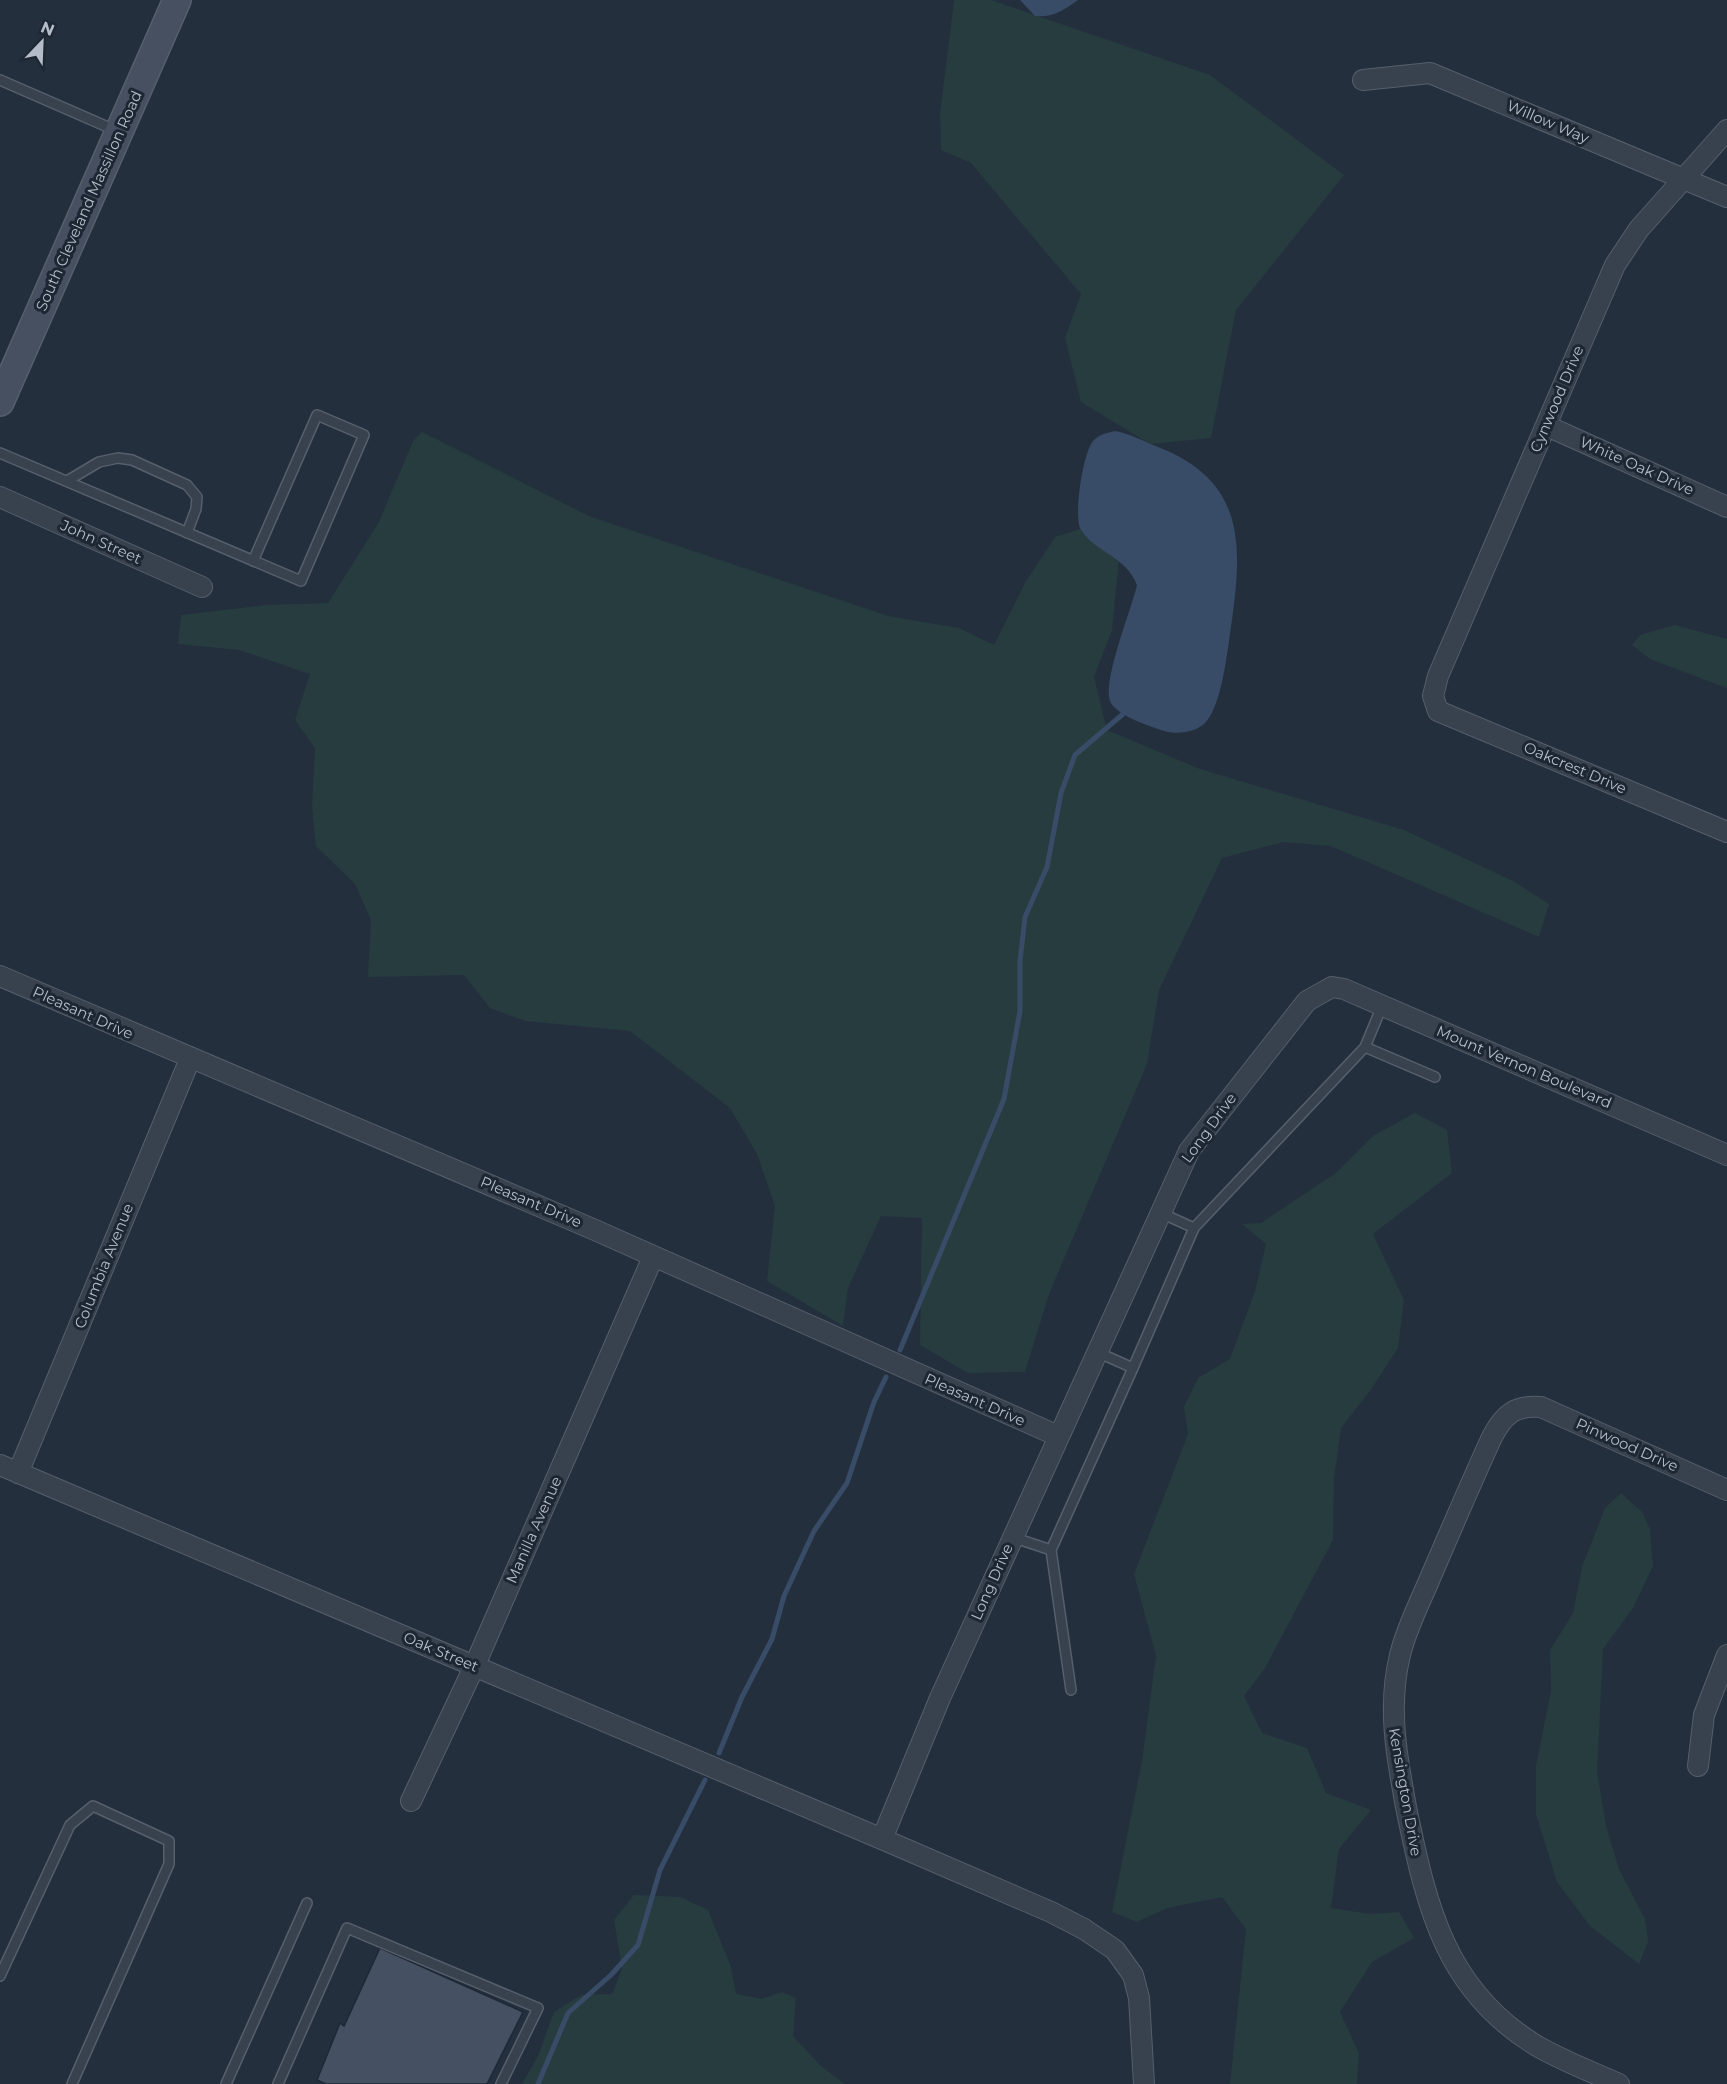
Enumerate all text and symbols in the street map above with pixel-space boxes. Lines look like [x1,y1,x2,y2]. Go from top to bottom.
north arrow [12,12,72,72]
text: N [38,17,57,40]
street label: South Cleveland Massillon Road [31,88,146,314]
street label: Willow Way [1504,96,1593,148]
street label: Cynwood Drive [1526,343,1588,455]
street label: White Oak Drive [1577,432,1697,499]
street label: John Street [57,515,145,568]
street label: Oakcrest Drive [1521,737,1630,798]
street label: Pleasant Drive [30,982,136,1043]
street label: Mount Vernon Boulevard [1434,1021,1615,1112]
street label: Long Drive [1177,1089,1240,1166]
street label: Pleasant Drive [478,1172,585,1231]
street label: Columbia Avenue [70,1200,137,1331]
street label: Pleasant Drive [922,1369,1028,1430]
street label: Pinwood Drive [1573,1414,1681,1476]
street label: Manilla Avenue [502,1473,566,1586]
street label: Long Drive [966,1541,1017,1623]
street label: Oak Street [401,1627,482,1676]
street label: Kensington Drive [1385,1726,1426,1858]

